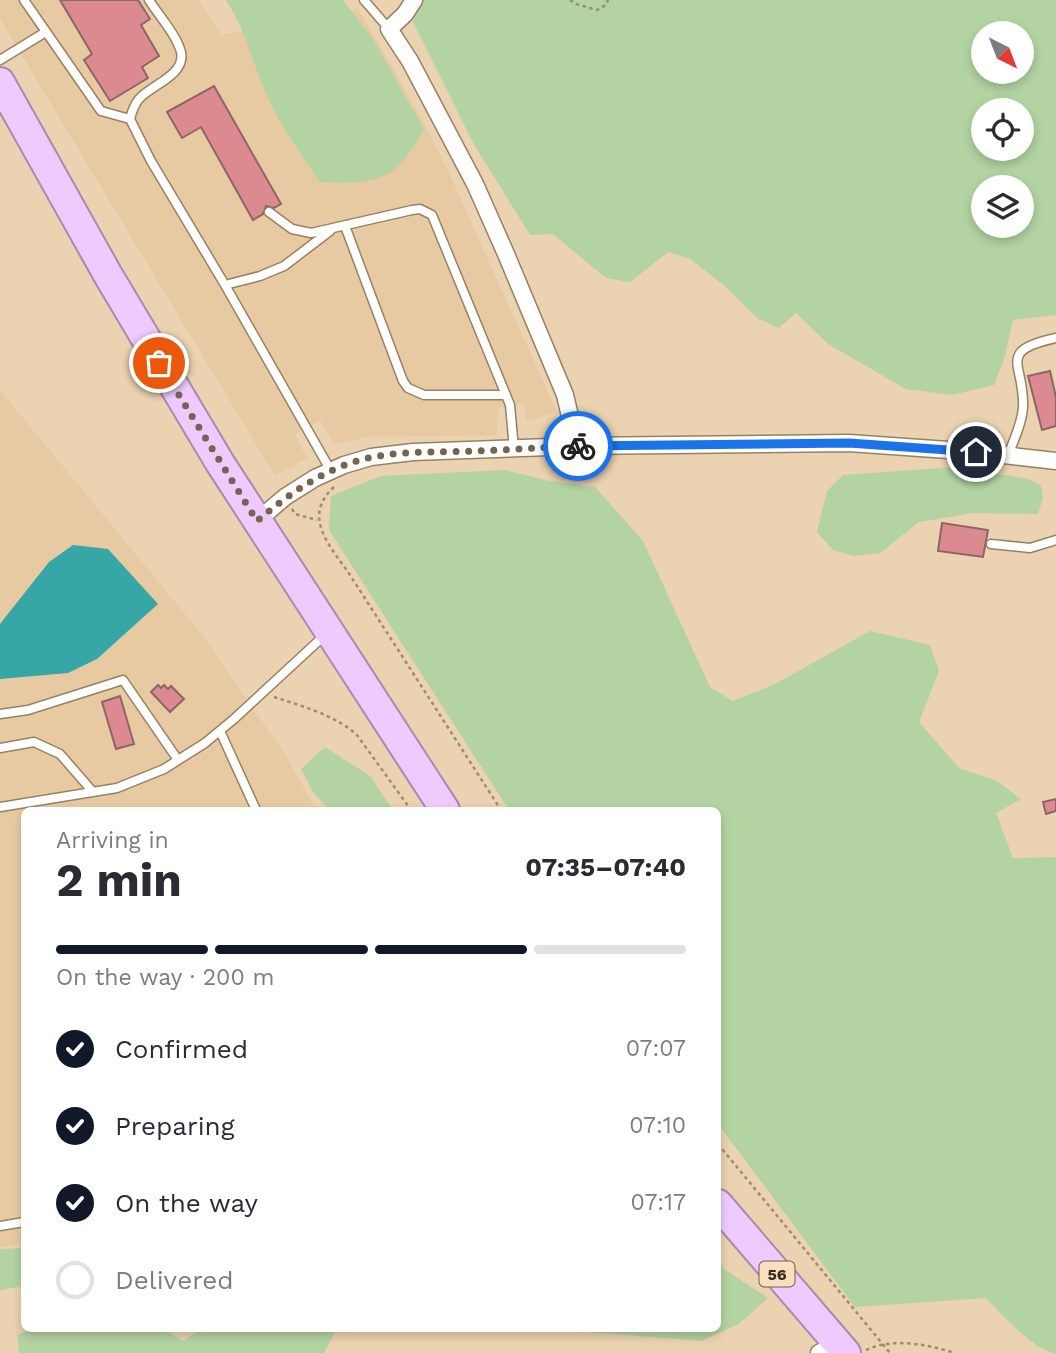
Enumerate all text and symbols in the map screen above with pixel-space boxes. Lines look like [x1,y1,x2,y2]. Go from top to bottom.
north arrow [971,21,1034,84]
map controls [971,21,1034,238]
button: locate [971,98,1034,161]
button: layers [971,175,1034,238]
pin [129,333,189,393]
icon: bag [140,344,178,382]
courier [543,411,613,481]
pin [946,422,1006,482]
icon: bike [559,427,597,465]
icon: home [957,433,995,471]
text: Arriving in [56,827,169,854]
text: 07:35–07:40 [525,852,686,882]
text: 2 min [56,853,182,907]
text: On the way · 200 m [56,964,274,991]
icon: check [56,1030,94,1068]
text: Confirmed [115,1034,248,1064]
text: 07:07 [626,1035,686,1062]
icon: check [56,1107,94,1145]
text: Preparing [115,1111,235,1141]
text: 07:10 [629,1112,686,1139]
icon: check [56,1184,94,1222]
text: On the way [115,1188,258,1218]
text: 07:17 [631,1189,686,1216]
road number: 56 [760,1262,794,1286]
text: Delivered [115,1265,234,1295]

